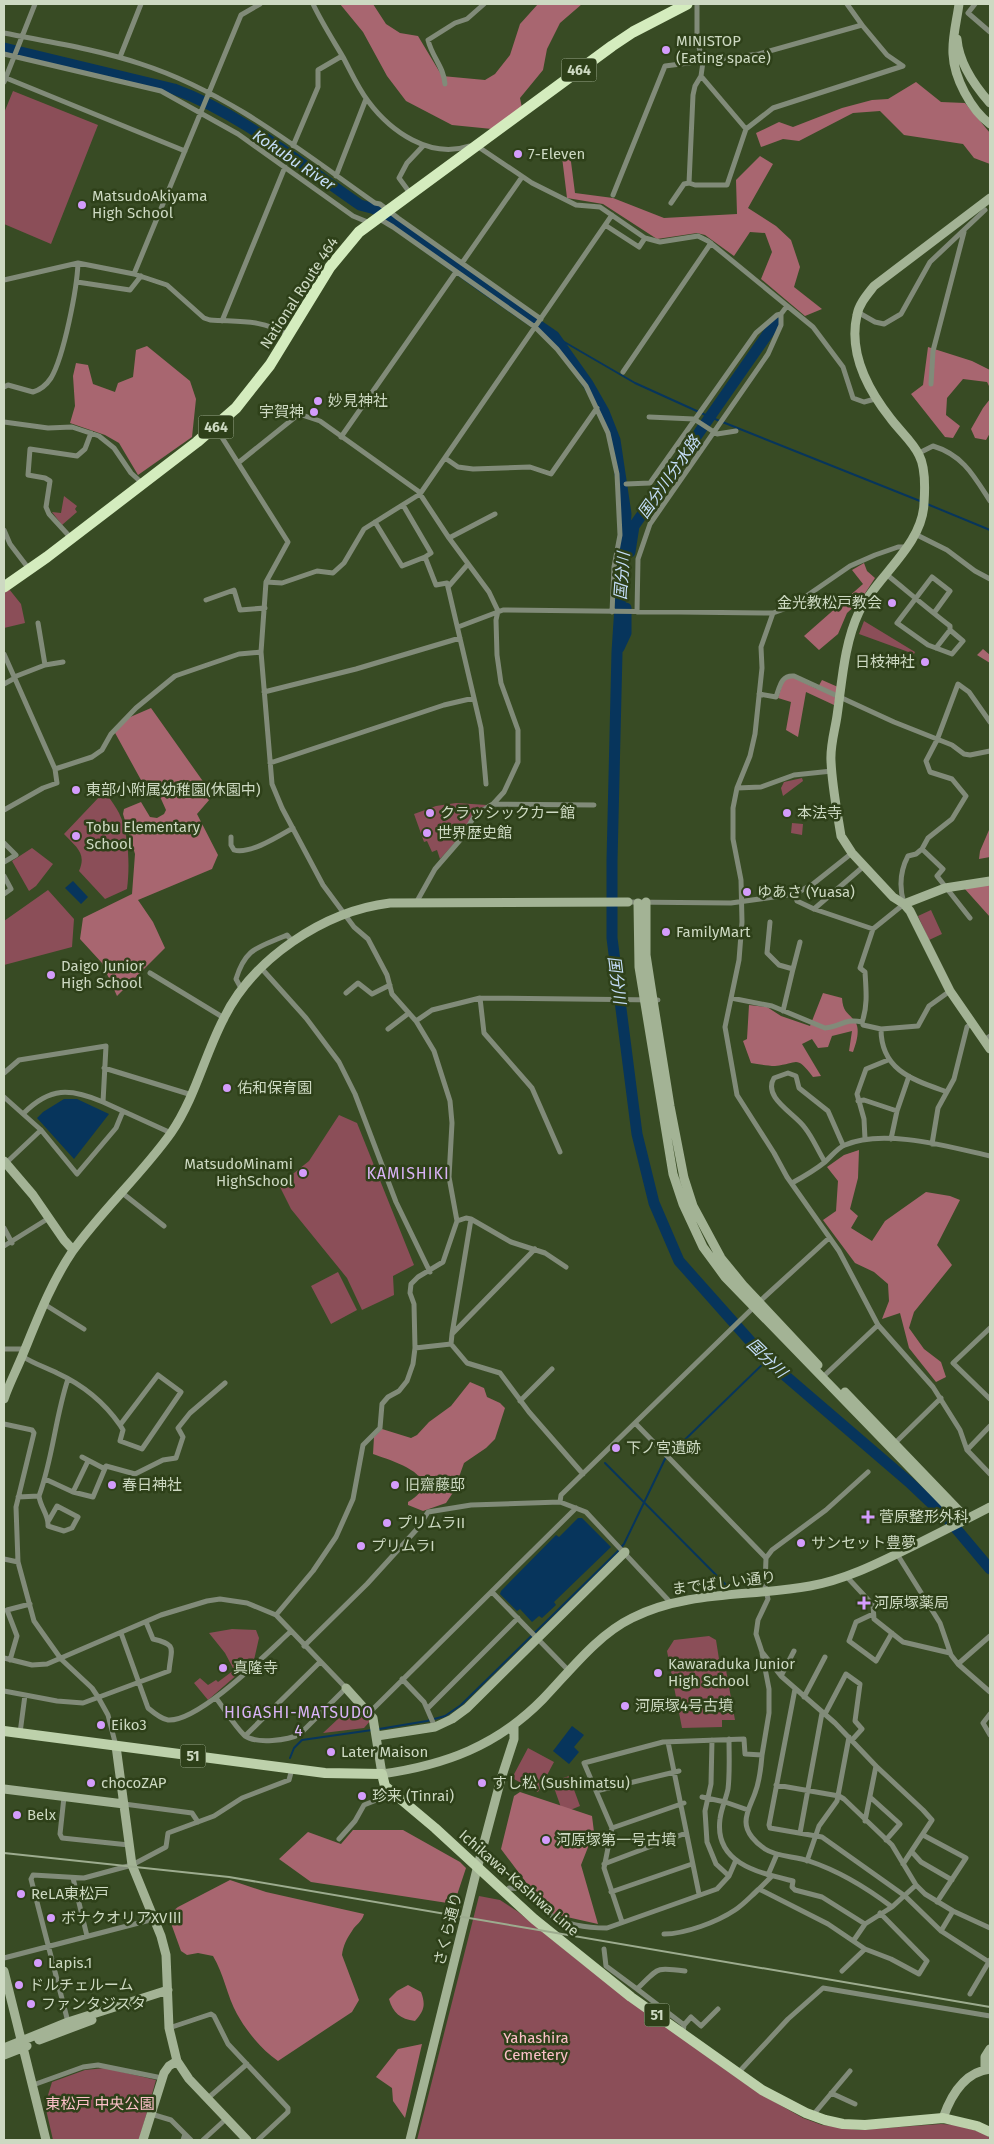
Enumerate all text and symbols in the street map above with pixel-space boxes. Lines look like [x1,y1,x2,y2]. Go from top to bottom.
place label: MINISTOP (Eating space) [676,32,771,67]
marker: MINISTOP (Eating space) [660,44,672,56]
road number: 464 [562,58,596,82]
water label: Kokubu River [249,126,339,195]
place label: 7-Eleven [528,145,585,163]
marker: 7-Eleven [512,148,524,160]
place label: MatsudoAkiyama High School [92,187,208,222]
marker: MatsudoAkiyama High School [76,199,88,211]
street label: National Route 464 [256,234,342,352]
place label: 妙見神社 [328,392,388,410]
marker: 妙見神社 [312,395,324,407]
place label: 宇賀神 [259,403,304,421]
marker: 宇賀神 [308,406,320,418]
road number: 464 [198,416,234,438]
water label: 国分川分水路 [634,431,705,522]
water label: 国分川 [611,549,633,601]
place label: 金光教松戸教会 [777,594,882,612]
marker: 金光教松戸教会 [886,597,898,609]
place label: 日枝神社 [855,653,915,671]
marker: 日枝神社 [919,656,931,668]
place label: 東部小附属幼稚園(休園中) [86,781,261,799]
marker: 東部小附属幼稚園(休園中) [70,784,82,796]
place label: クラッシックカー館 [440,804,575,822]
place label: 本法寺 [797,804,842,822]
marker: クラッシックカー館 [424,807,436,819]
marker: 本法寺 [781,807,793,819]
place label: Tobu Elementary School [86,818,201,853]
place label: 世界歴史館 [437,824,512,842]
marker: 世界歴史館 [421,827,433,839]
marker: Tobu Elementary School [70,830,82,842]
place label: ゆあさ (Yuasa) [757,883,855,901]
marker: ゆあさ (Yuasa) [741,886,753,898]
place label: FamilyMart [676,923,751,941]
marker: FamilyMart [660,926,672,938]
water label: 国分川 [605,955,630,1007]
place label: Daigo Junior High School [61,957,144,992]
marker: Daigo Junior High School [45,969,57,981]
place label: 佑和保育園 [237,1079,312,1097]
marker: 佑和保育園 [221,1082,233,1094]
place label: MatsudoMinami HighSchool [184,1155,294,1190]
district label: KAMISHIKI [366,1164,450,1183]
marker: MatsudoMinami HighSchool [297,1167,309,1179]
water label: 国分川 [743,1334,792,1383]
place label: 下ノ宮遺跡 [626,1439,701,1457]
marker: 下ノ宮遺跡 [610,1442,622,1454]
place label: 春日神社 [122,1476,182,1494]
place label: 旧齋藤邸 [405,1476,465,1494]
marker: 春日神社 [106,1479,118,1491]
marker: 旧齋藤邸 [389,1479,401,1491]
place label: 菅原整形外科 [879,1508,969,1526]
marker: 菅原整形外科 [861,1510,875,1524]
place label: プリムラII [397,1514,465,1532]
marker: プリムラII [381,1517,393,1529]
place label: サンセット豊夢 [811,1534,916,1552]
place label: プリムラI [371,1537,435,1555]
marker: サンセット豊夢 [795,1537,807,1549]
marker: プリムラI [355,1540,367,1552]
street label: までばしい通り [671,1568,777,1598]
place label: 河原塚薬局 [874,1594,949,1612]
marker: 河原塚薬局 [858,1597,870,1609]
place label: Kawaraduka Junior High School [668,1655,795,1690]
place label: 真隆寺 [233,1659,278,1677]
marker: 真隆寺 [217,1662,229,1674]
marker: Kawaraduka Junior High School [652,1667,664,1679]
place label: 河原塚4号古墳 [635,1697,733,1715]
marker: 河原塚4号古墳 [619,1700,631,1712]
district label: HIGASHI-MATSUDO 4 [224,1703,374,1740]
place label: Eiko3 [111,1716,147,1734]
marker: Eiko3 [95,1719,107,1731]
place label: Later Maison [341,1743,428,1761]
road number: 51 [180,1744,206,1768]
marker: Later Maison [325,1746,337,1758]
place label: chocoZAP [101,1774,167,1792]
place label: すし松 (Sushimatsu) [492,1774,630,1792]
marker: chocoZAP [85,1777,97,1789]
marker: すし松 (Sushimatsu) [476,1777,488,1789]
place label: 珍来 (Tinrai) [372,1787,454,1805]
marker: 珍来 (Tinrai) [356,1790,368,1802]
place label: Belx [27,1806,57,1824]
marker: Belx [11,1809,23,1821]
street label: Ichikawa-Kashiwa Line [455,1826,583,1940]
place label: 河原塚第一号古墳 [556,1831,676,1849]
marker: 河原塚第一号古墳 [540,1834,552,1846]
place label: ReLA東松戸 [31,1885,109,1903]
marker: ReLA東松戸 [15,1888,27,1900]
street label: さくら通り [430,1890,466,1968]
place label: ボナクオリアXVⅢ [61,1909,182,1927]
marker: ボナクオリアXVⅢ [45,1912,57,1924]
place label: Lapis.1 [48,1954,92,1972]
marker: Lapis.1 [32,1957,44,1969]
place label: ドルチェルーム [29,1976,134,1994]
marker: ドルチェルーム [13,1979,25,1991]
place label: ファンタジスタ [41,1995,146,2013]
marker: ファンタジスタ [25,1998,37,2010]
road number: 51 [644,2004,670,2026]
park label: Yahashira Cemetery [503,2029,569,2064]
park label: 東松戸 中央公園 [46,2095,154,2113]

